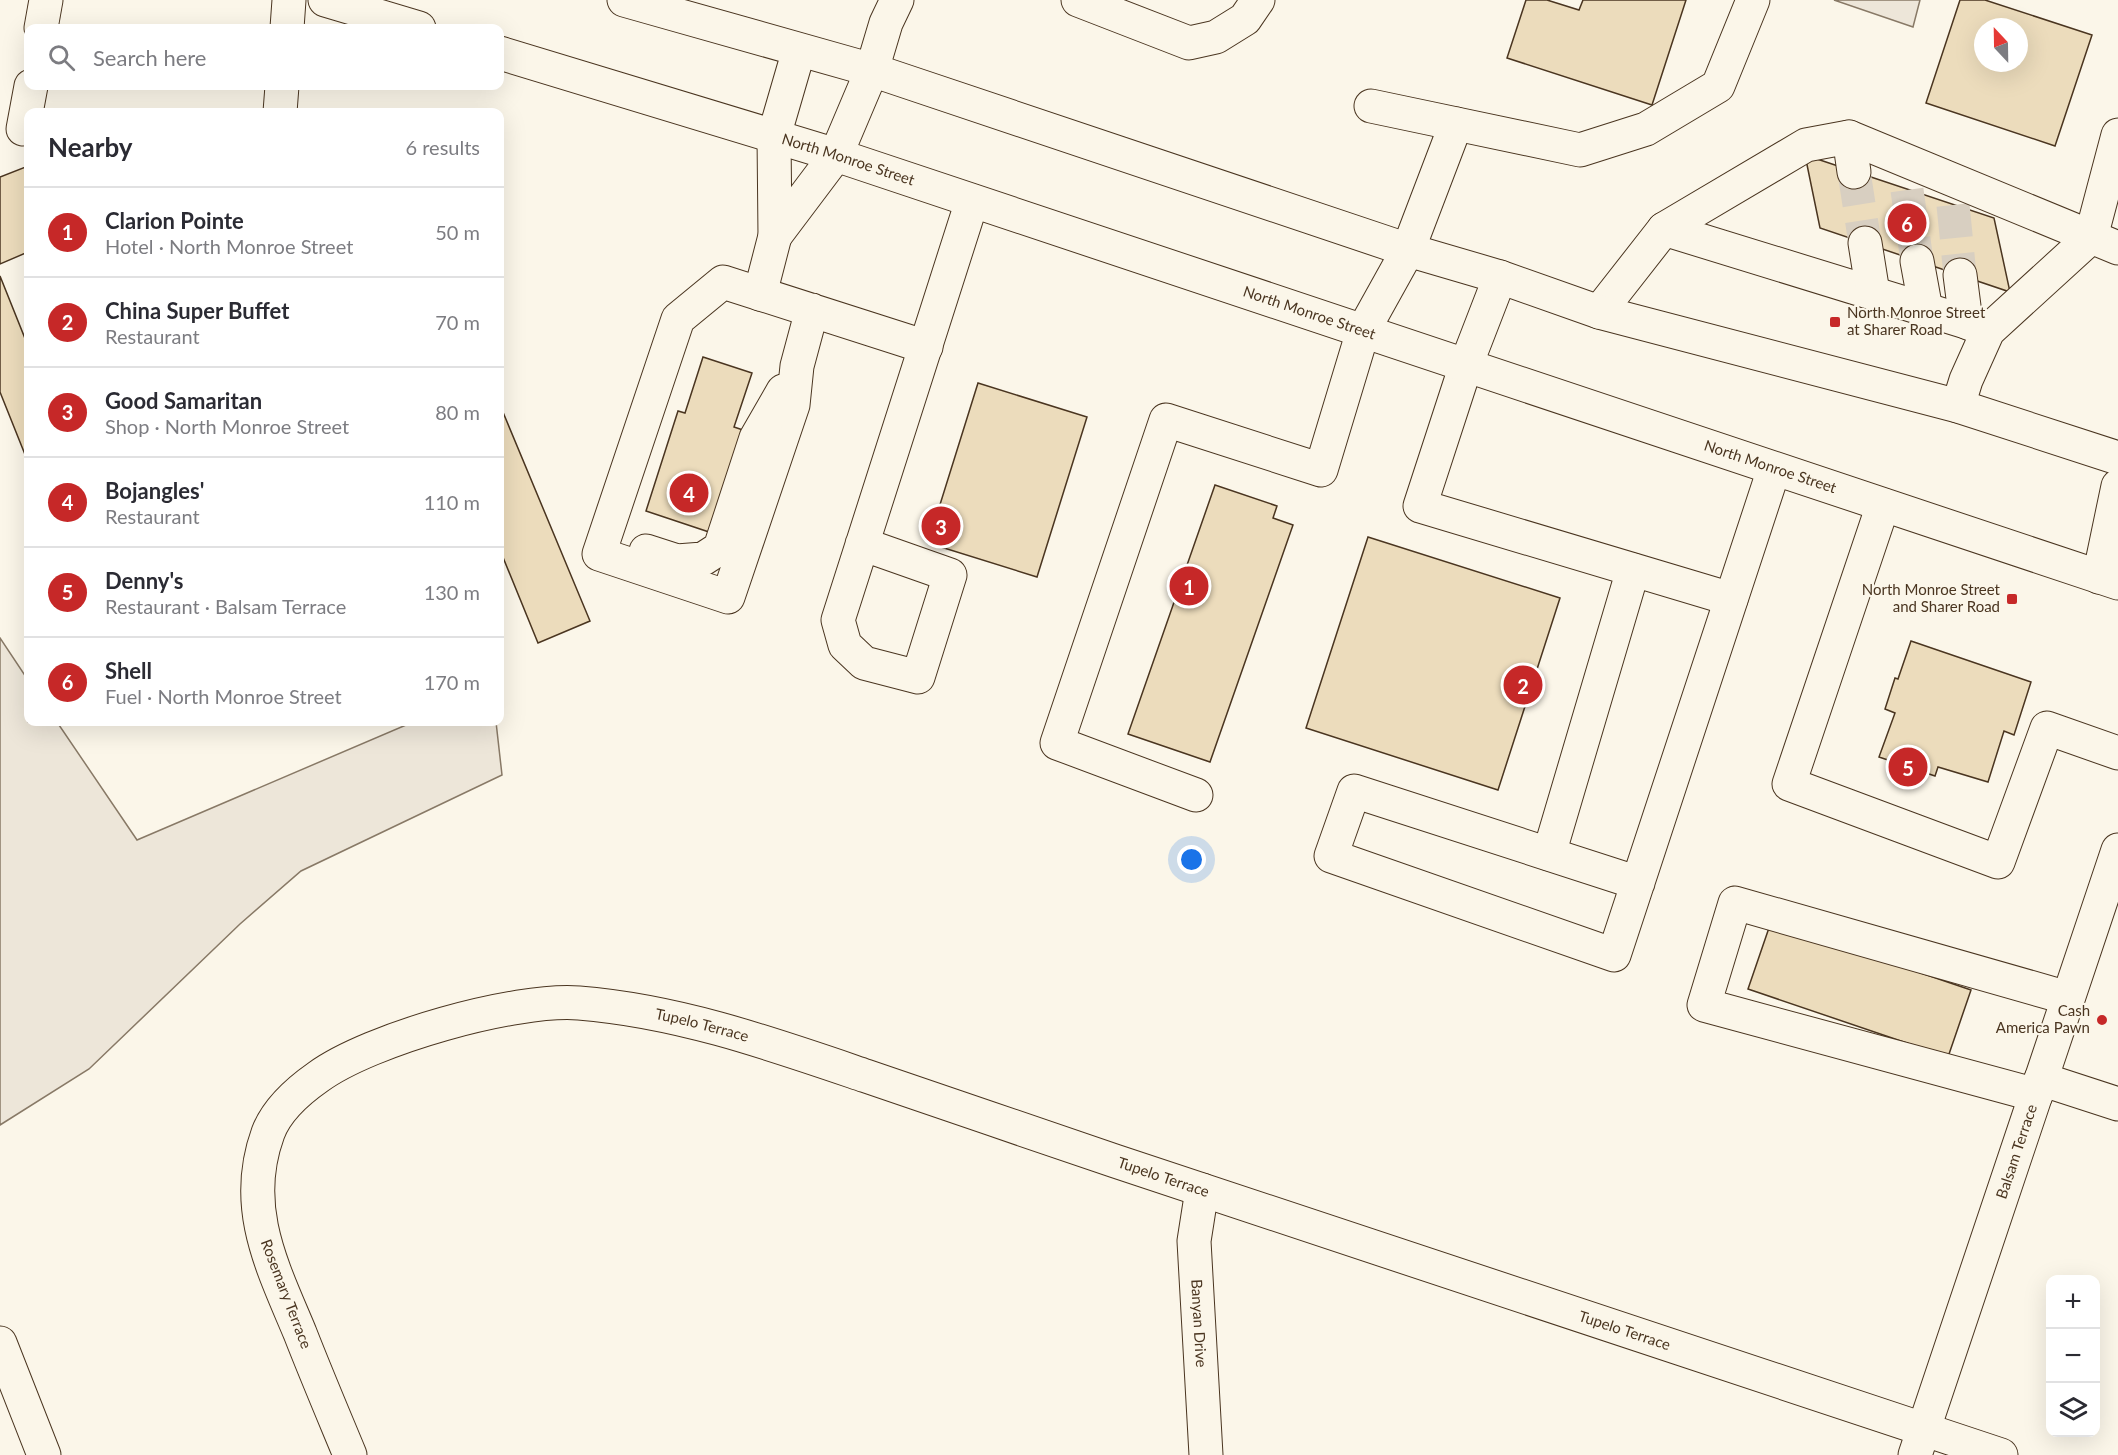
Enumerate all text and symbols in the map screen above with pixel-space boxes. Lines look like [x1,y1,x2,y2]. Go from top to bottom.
north arrow [1974,18,2028,72]
search box [24,24,504,90]
icon: search [45,41,78,74]
text: Search here [93,44,206,71]
street label: North Monroe Street [780,129,918,189]
text: Nearby [48,131,133,163]
text: 6 results [405,135,480,159]
pin: 6 [1888,200,1926,246]
text: Clarion Pointe [105,207,244,234]
text: 1 [62,220,73,244]
text: 50 m [435,220,480,244]
text: Hotel · North Monroe Street [105,234,353,258]
street label: North Monroe Street [1241,282,1379,343]
text: China Super Buffet [105,297,289,324]
place label: North Monroe Street at Sharer Road [1847,303,1986,338]
text: 2 [62,310,73,334]
text: 70 m [435,310,480,334]
marker: North Monroe Street at Sharer Road [1828,315,1842,329]
text: Restaurant [105,324,200,348]
text: Good Samaritan [105,387,262,414]
text: 3 [62,400,73,424]
text: 80 m [435,400,480,424]
text: Shop · North Monroe Street [105,414,349,438]
street label: North Monroe Street [1702,435,1840,497]
pin: 4 [670,470,708,516]
text: Bojangles' [105,477,204,504]
text: 4 [62,490,73,514]
text: 110 m [424,490,480,514]
text: Restaurant [105,504,200,528]
pin: 3 [922,504,960,548]
pin: 1 [1170,564,1208,608]
text: Denny's [105,567,184,594]
text: 5 [62,580,73,604]
text: 130 m [424,580,480,604]
place label: North Monroe Street and Sharer Road [1862,580,2001,615]
marker: North Monroe Street and Sharer Road [2005,592,2019,606]
text: Restaurant · Balsam Terrace [105,594,346,618]
text: Shell [105,657,152,684]
pin: 2 [1504,662,1543,708]
text: 6 [62,670,73,694]
text: 170 m [424,670,480,694]
text: Fuel · North Monroe Street [105,684,342,708]
pin: 5 [1888,744,1928,789]
your location [1177,845,1206,874]
place label: Cash America Pawn [1996,1001,2090,1036]
street label: Tupelo Terrace [654,1004,751,1045]
marker: Cash America Pawn [2095,1013,2109,1027]
street label: Balsam Terrace [1992,1102,2040,1201]
street label: Tupelo Terrace [1115,1153,1212,1200]
street label: Rosemary Terrace [258,1236,316,1351]
map controls [2046,1275,2100,1437]
button: + [2046,1275,2100,1329]
street label: Banyan Drive [1188,1279,1211,1368]
street label: Tupelo Terrace [1577,1306,1673,1353]
button: − [2046,1329,2100,1383]
button: layers [2046,1383,2100,1437]

